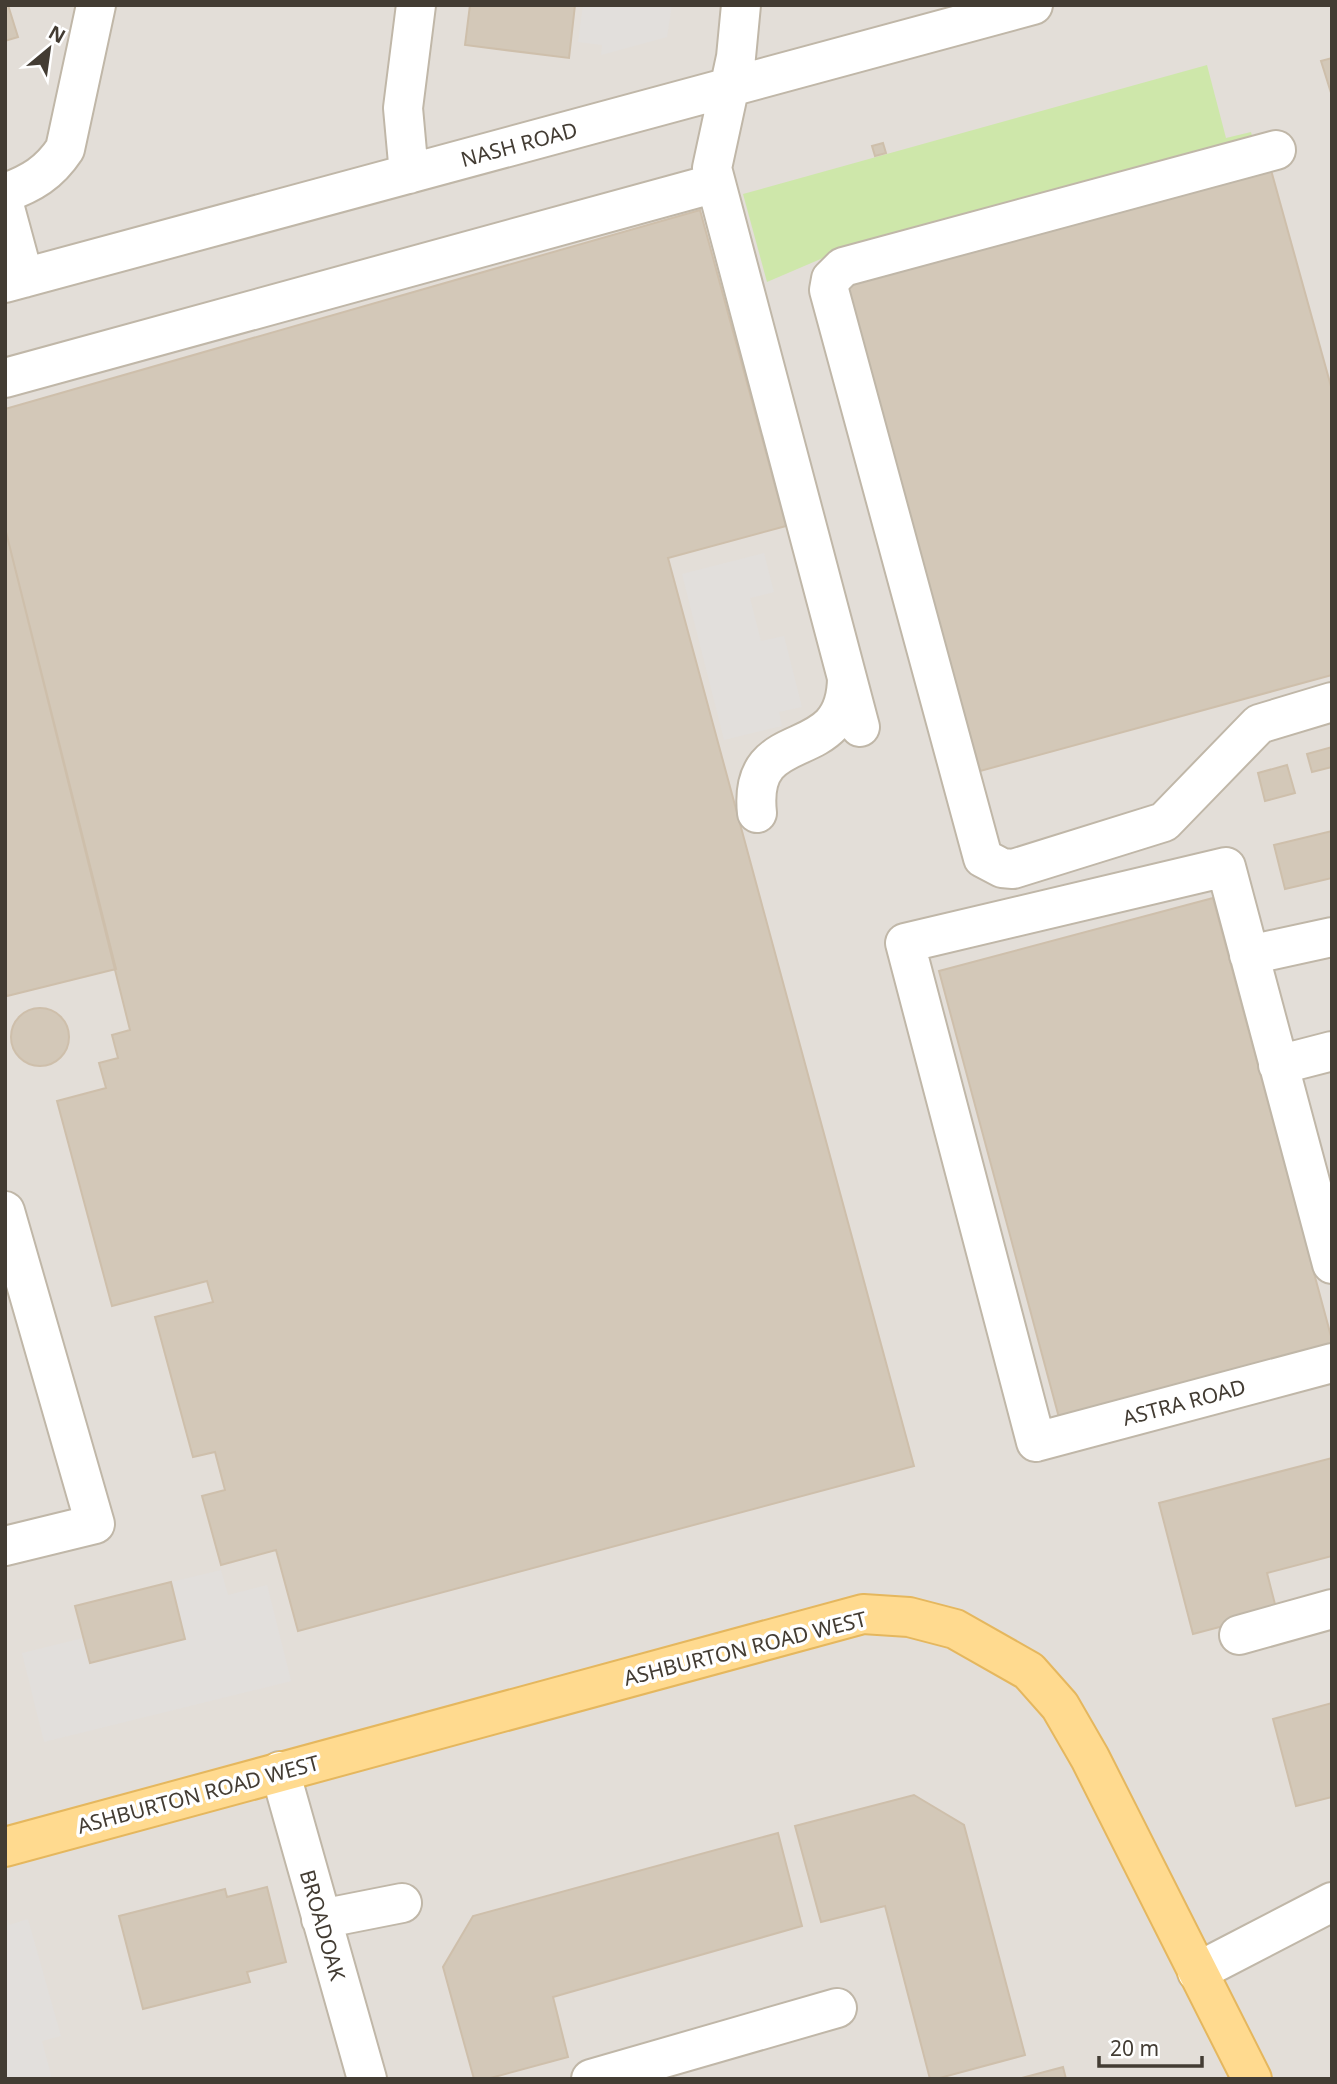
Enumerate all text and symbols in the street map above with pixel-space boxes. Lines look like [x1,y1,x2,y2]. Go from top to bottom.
north arrow [14,14,84,84]
text: N [44,19,70,49]
street label: NASH ROAD [458,115,580,173]
street label: ASTRA ROAD [1119,1372,1249,1432]
street label: ASHBURTON ROAD WEST [621,1604,870,1692]
street label: ASHBURTON ROAD WEST [74,1748,322,1840]
street label: BROADOAK [294,1866,352,1984]
scale bar [1099,2024,1202,2068]
text: 20 m [1110,2034,1159,2062]

